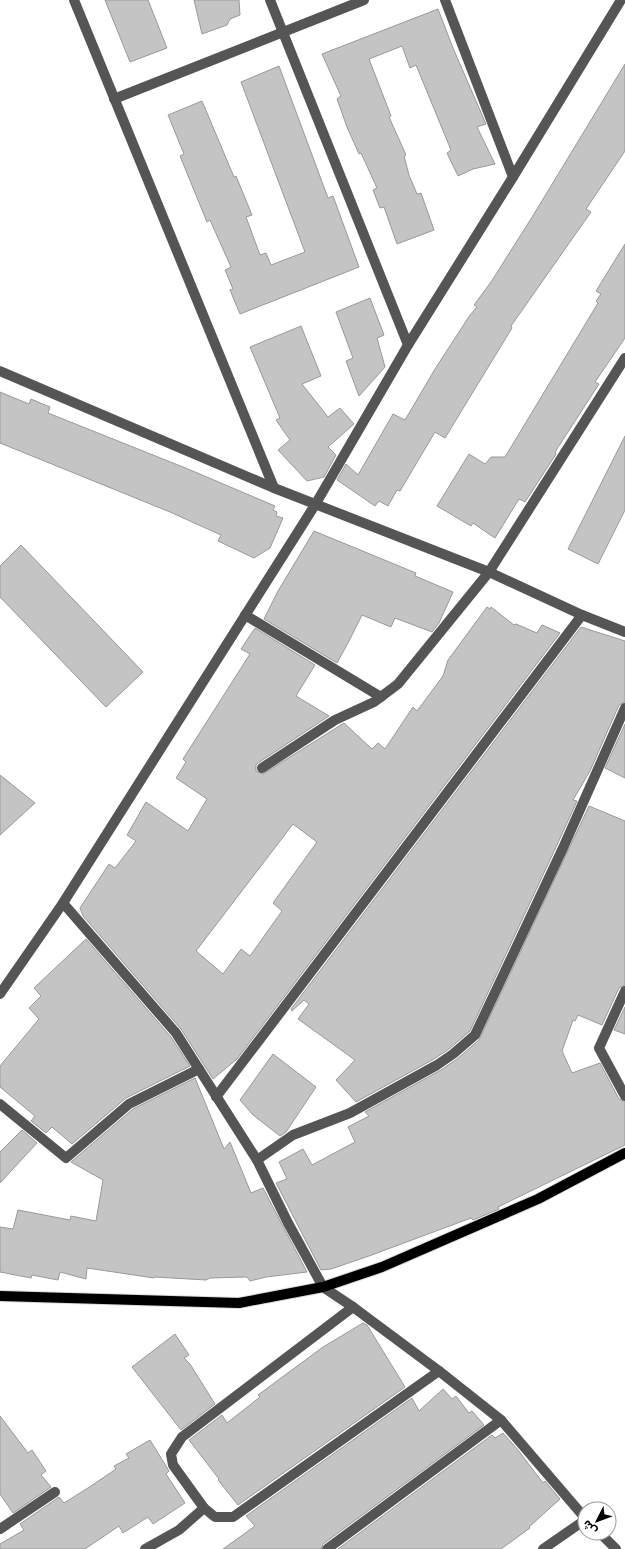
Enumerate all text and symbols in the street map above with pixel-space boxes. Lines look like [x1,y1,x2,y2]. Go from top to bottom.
north arrow [577,1501,617,1541]
text: ش [581,1517,600,1537]

